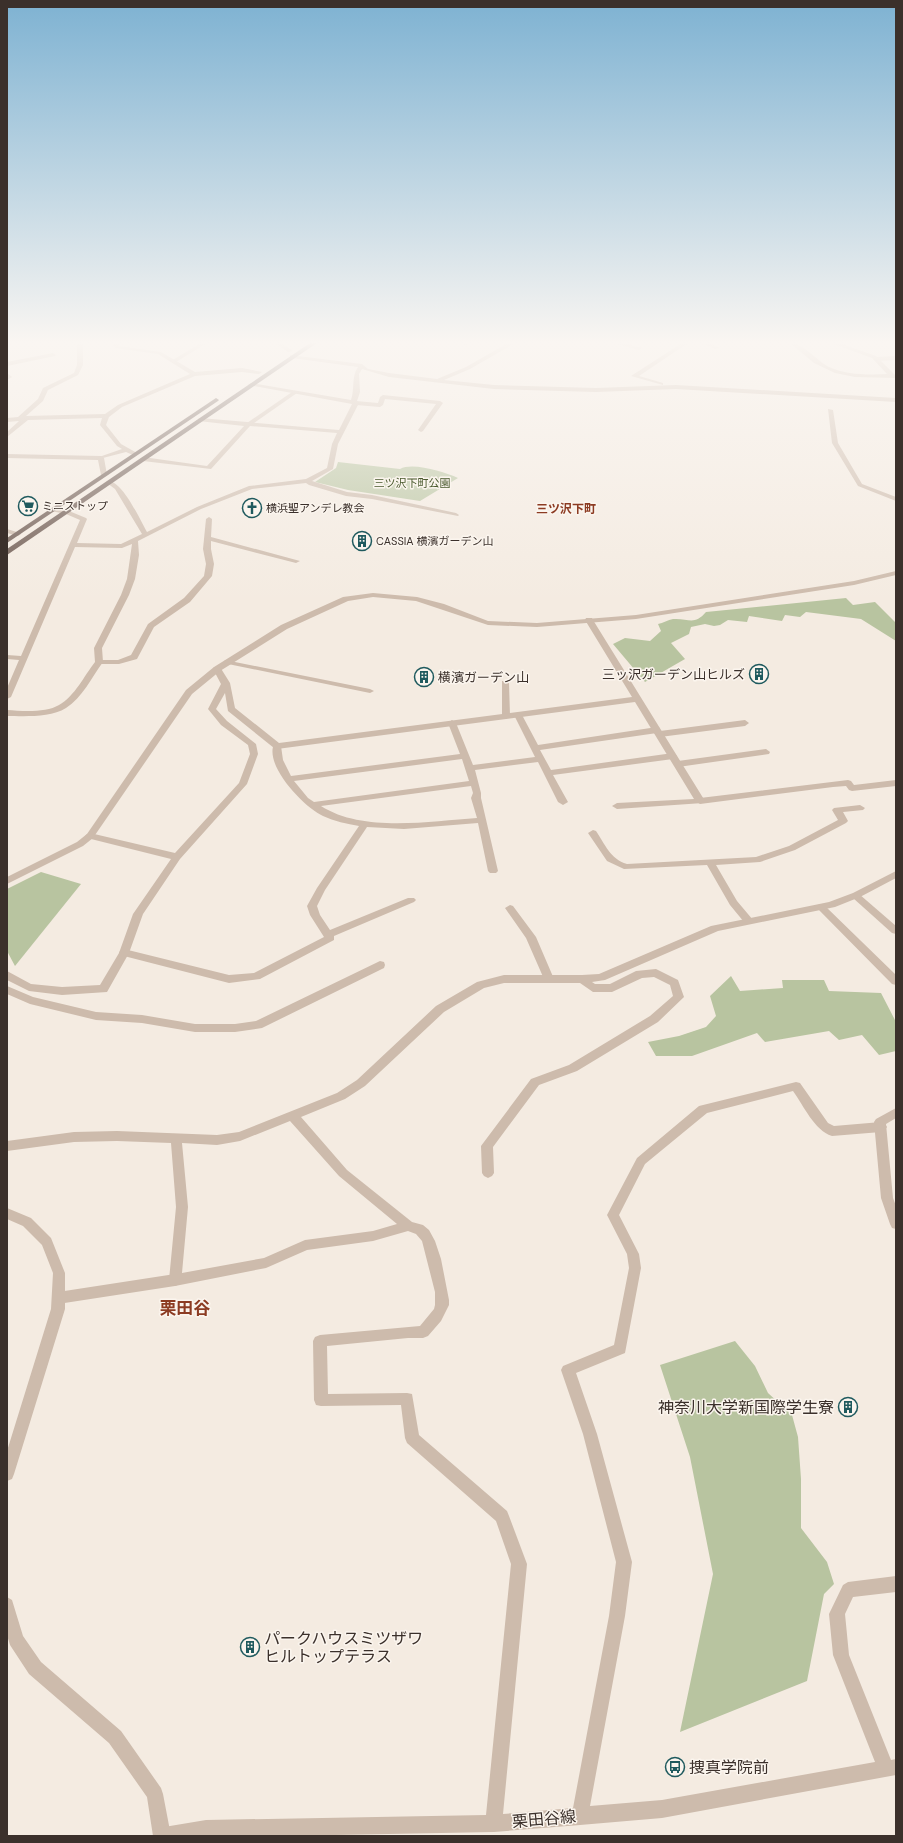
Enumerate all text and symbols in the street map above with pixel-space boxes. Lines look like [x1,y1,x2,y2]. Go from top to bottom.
park label: 三ツ沢下町公園 [374,476,451,490]
supermarket icon: ミニストップ [17,495,39,517]
church icon: 横浜聖アンデレ教会 [241,497,263,519]
place label: ミニストップ [42,499,108,513]
place label: 横浜聖アンデレ教会 [266,501,365,515]
district label: 三ツ沢下町 [536,501,596,517]
building icon: CASSIA 横濱ガーデン山 [351,530,373,552]
place label: CASSIA 横濱ガーデン山 [376,534,494,548]
building icon: 三ッ沢ガーデン山ヒルズ [748,663,770,685]
building icon: 横濱ガーデン山 [413,666,435,688]
place label: 三ッ沢ガーデン山ヒルズ [602,666,745,683]
place label: 横濱ガーデン山 [438,669,529,686]
district label: 栗田谷 [160,1297,211,1319]
building icon: 神奈川大学新国際学生寮 [837,1396,859,1418]
place label: 神奈川大学新国際学生寮 [658,1397,834,1418]
place label: パークハウスミツザワ ヒルトップテラス [264,1628,423,1667]
building icon: パークハウスミツザワ ヒルトップテラス [239,1636,261,1658]
bus stop icon: 捜真学院前 [664,1756,686,1778]
place label: 捜真学院前 [689,1757,769,1778]
street label: 栗田谷線 [511,1806,577,1832]

